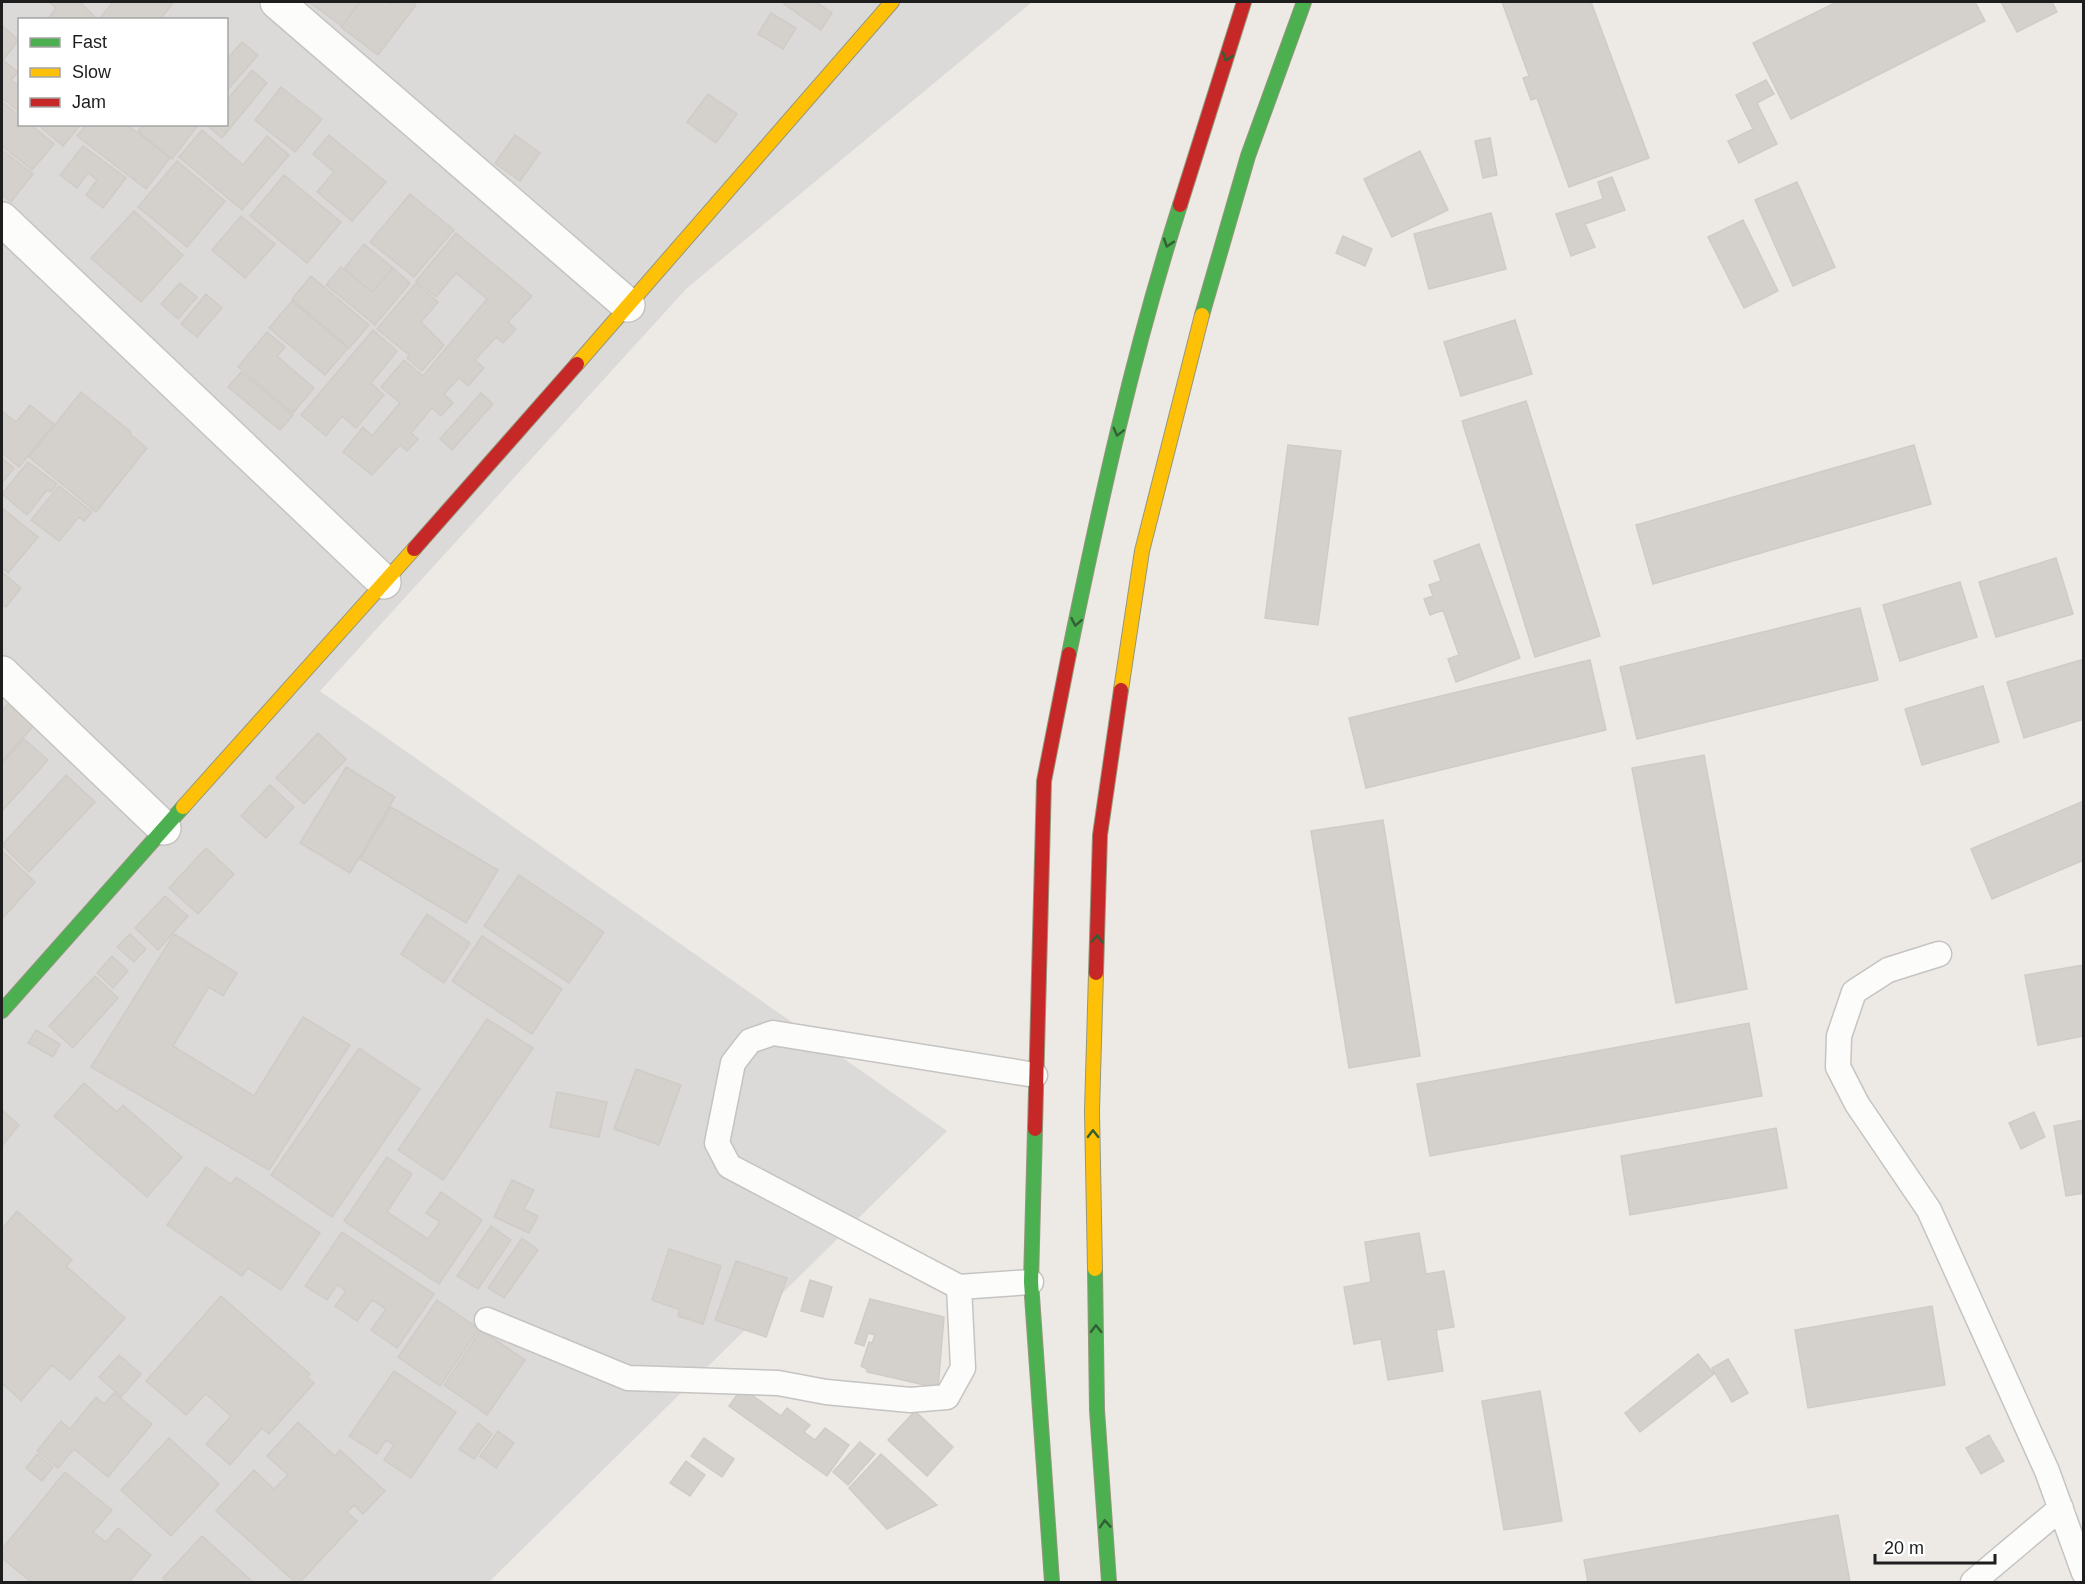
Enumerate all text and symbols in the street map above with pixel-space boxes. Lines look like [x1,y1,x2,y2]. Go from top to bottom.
legend [18,18,228,126]
text: Fast [72,32,107,52]
one-way arrow [1221,51,1234,62]
text: Slow [72,62,112,82]
text: Jam [72,92,106,112]
one-way arrow [1163,237,1175,248]
one-way arrow [1113,426,1126,436]
one-way arrow [1070,617,1083,627]
one-way arrow [1091,935,1104,944]
one-way arrow [1087,1130,1099,1139]
one-way arrow [1090,1325,1102,1334]
one-way arrow [1099,1520,1112,1529]
scale bar [1875,1527,1995,1565]
text: 20 m [1884,1538,1924,1558]

